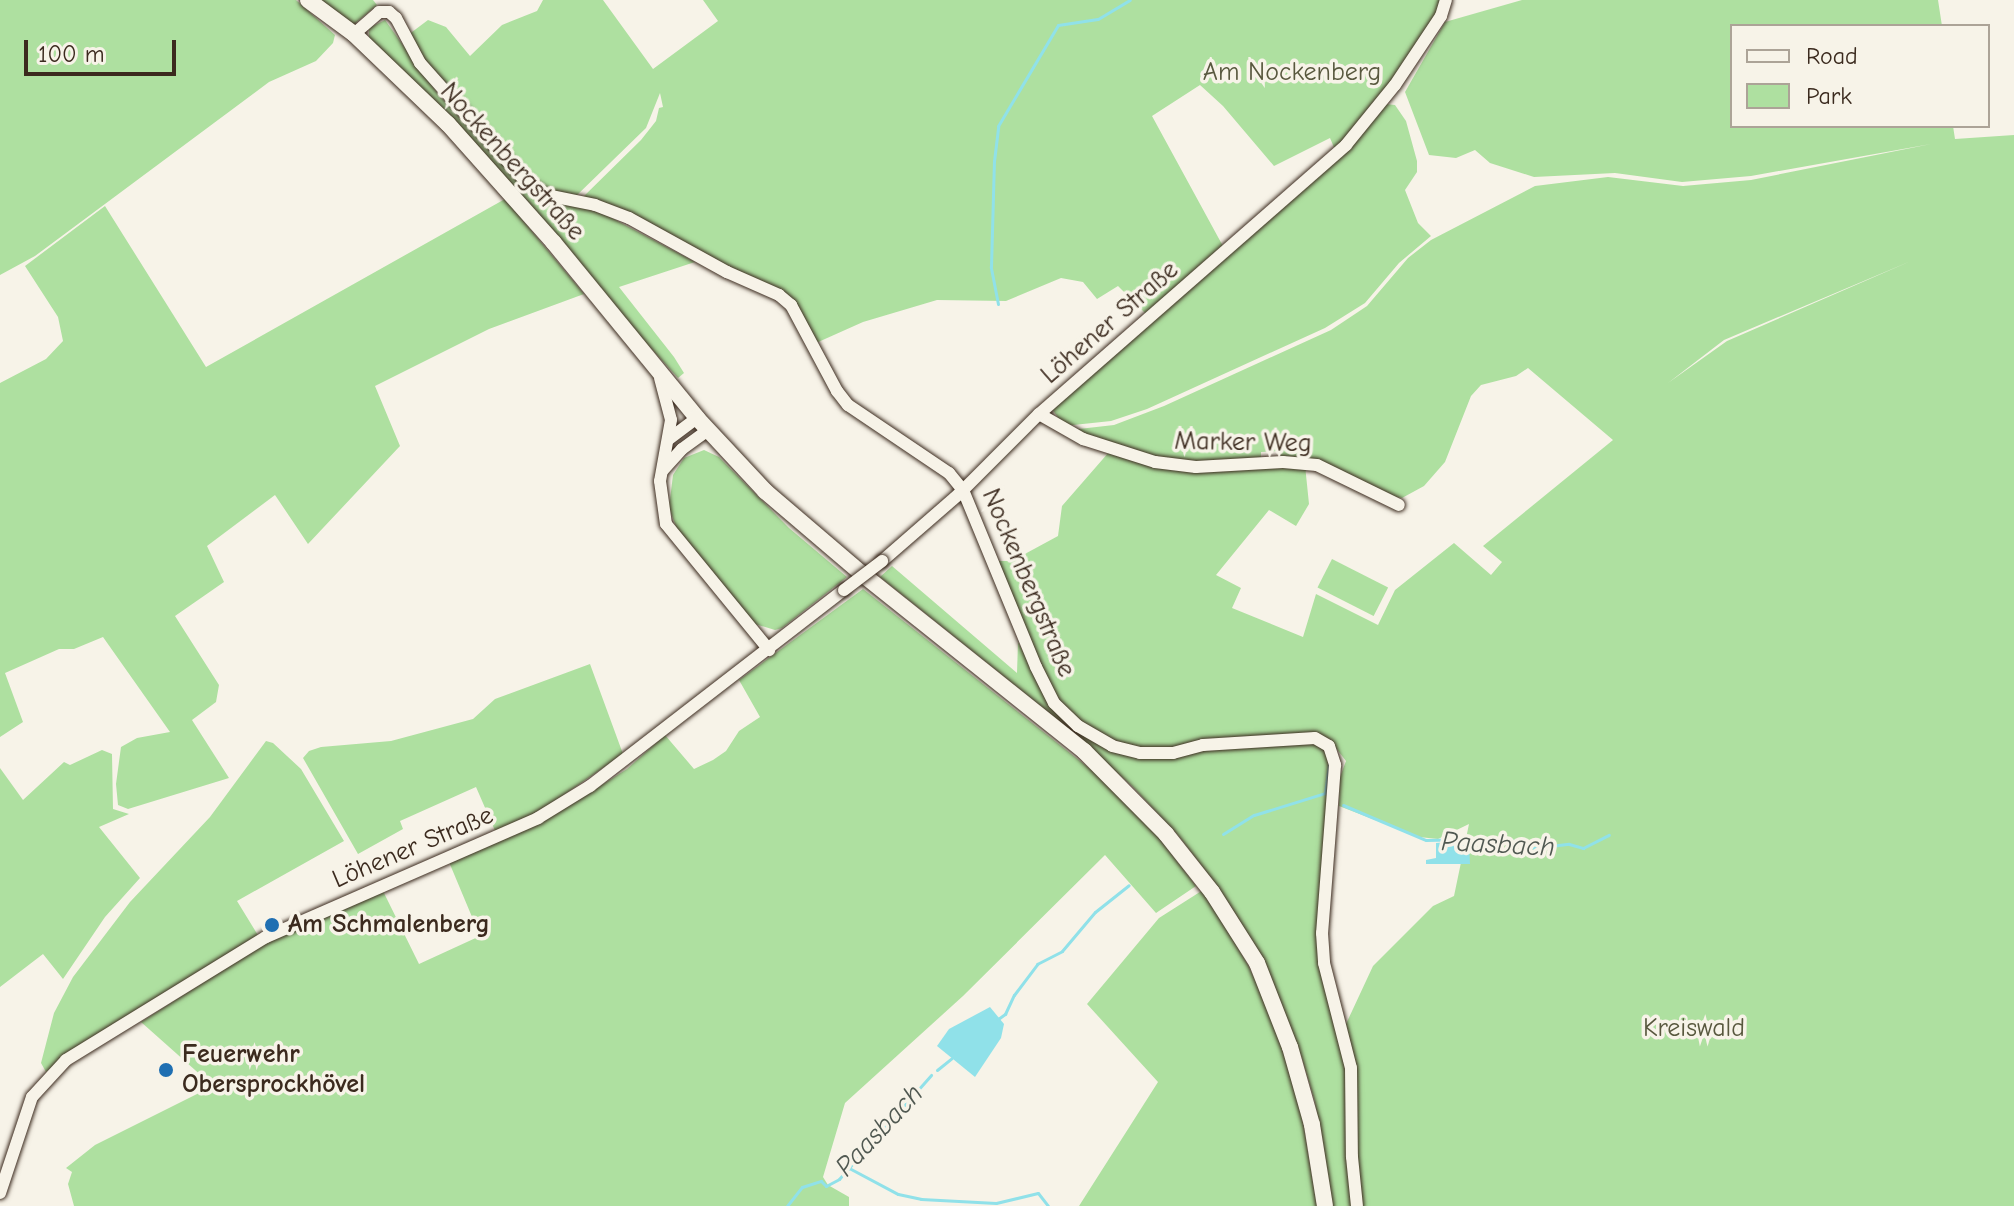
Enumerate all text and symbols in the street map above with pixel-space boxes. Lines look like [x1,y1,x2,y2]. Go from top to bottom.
scale bar [28,24,180,74]
legend [1730,24,1990,128]
text: 100 m [38,40,105,68]
text: Road [1806,42,1858,70]
park label: Am Nockenberg [1203,57,1381,89]
street label: Nockenbergstraße [433,77,591,247]
text: Park [1806,82,1852,110]
street label: Löhener Straße [1035,255,1185,391]
street label: Marker Weg [1174,426,1312,460]
street label: Nockenbergstraße [974,484,1082,682]
street label: Löhener Straße [328,800,498,896]
water label: Paasbach [1440,824,1556,864]
place label: Am Schmalenberg [288,909,490,941]
marker: Am Schmalenberg [263,916,281,934]
park label: Kreiswald [1643,1013,1745,1045]
place label: Feuerwehr Obersprockhövel [182,1039,365,1100]
marker: Feuerwehr Obersprockhövel [157,1061,175,1079]
water label: Paasbach [828,1077,930,1183]

